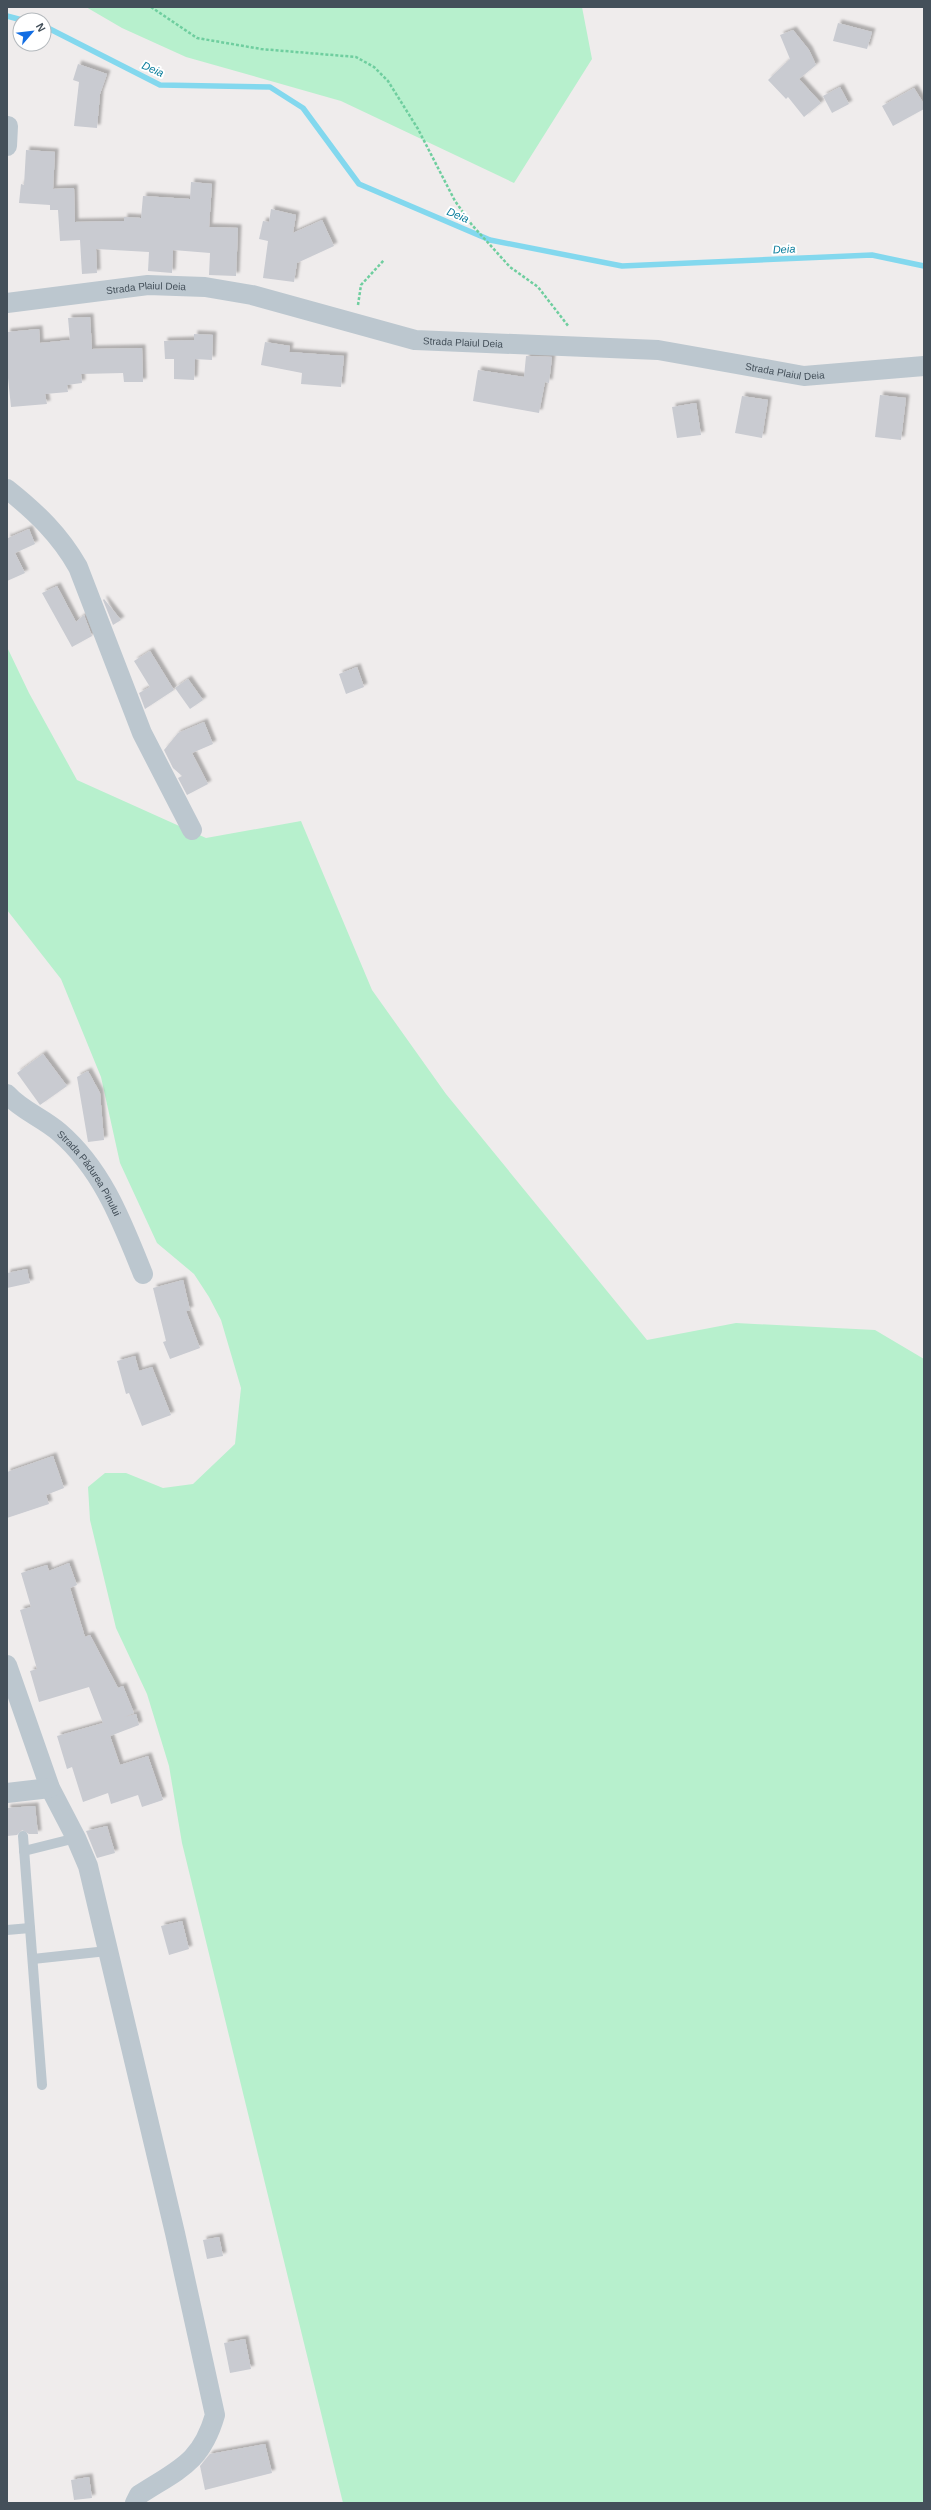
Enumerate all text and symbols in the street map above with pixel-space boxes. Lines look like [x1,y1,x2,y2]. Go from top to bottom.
north arrow [12,12,52,52]
text: N [34,21,48,34]
water label: Deia [140,59,166,79]
water label: Deia [445,205,471,225]
water label: Deia [772,242,796,256]
street label: Strada Plaiul Deia [105,280,187,296]
street label: Strada Plaiul Deia [423,335,504,350]
street label: Strada Plaiul Deia [744,361,825,382]
street label: Strada Pădurea Pinului [55,1128,123,1218]

